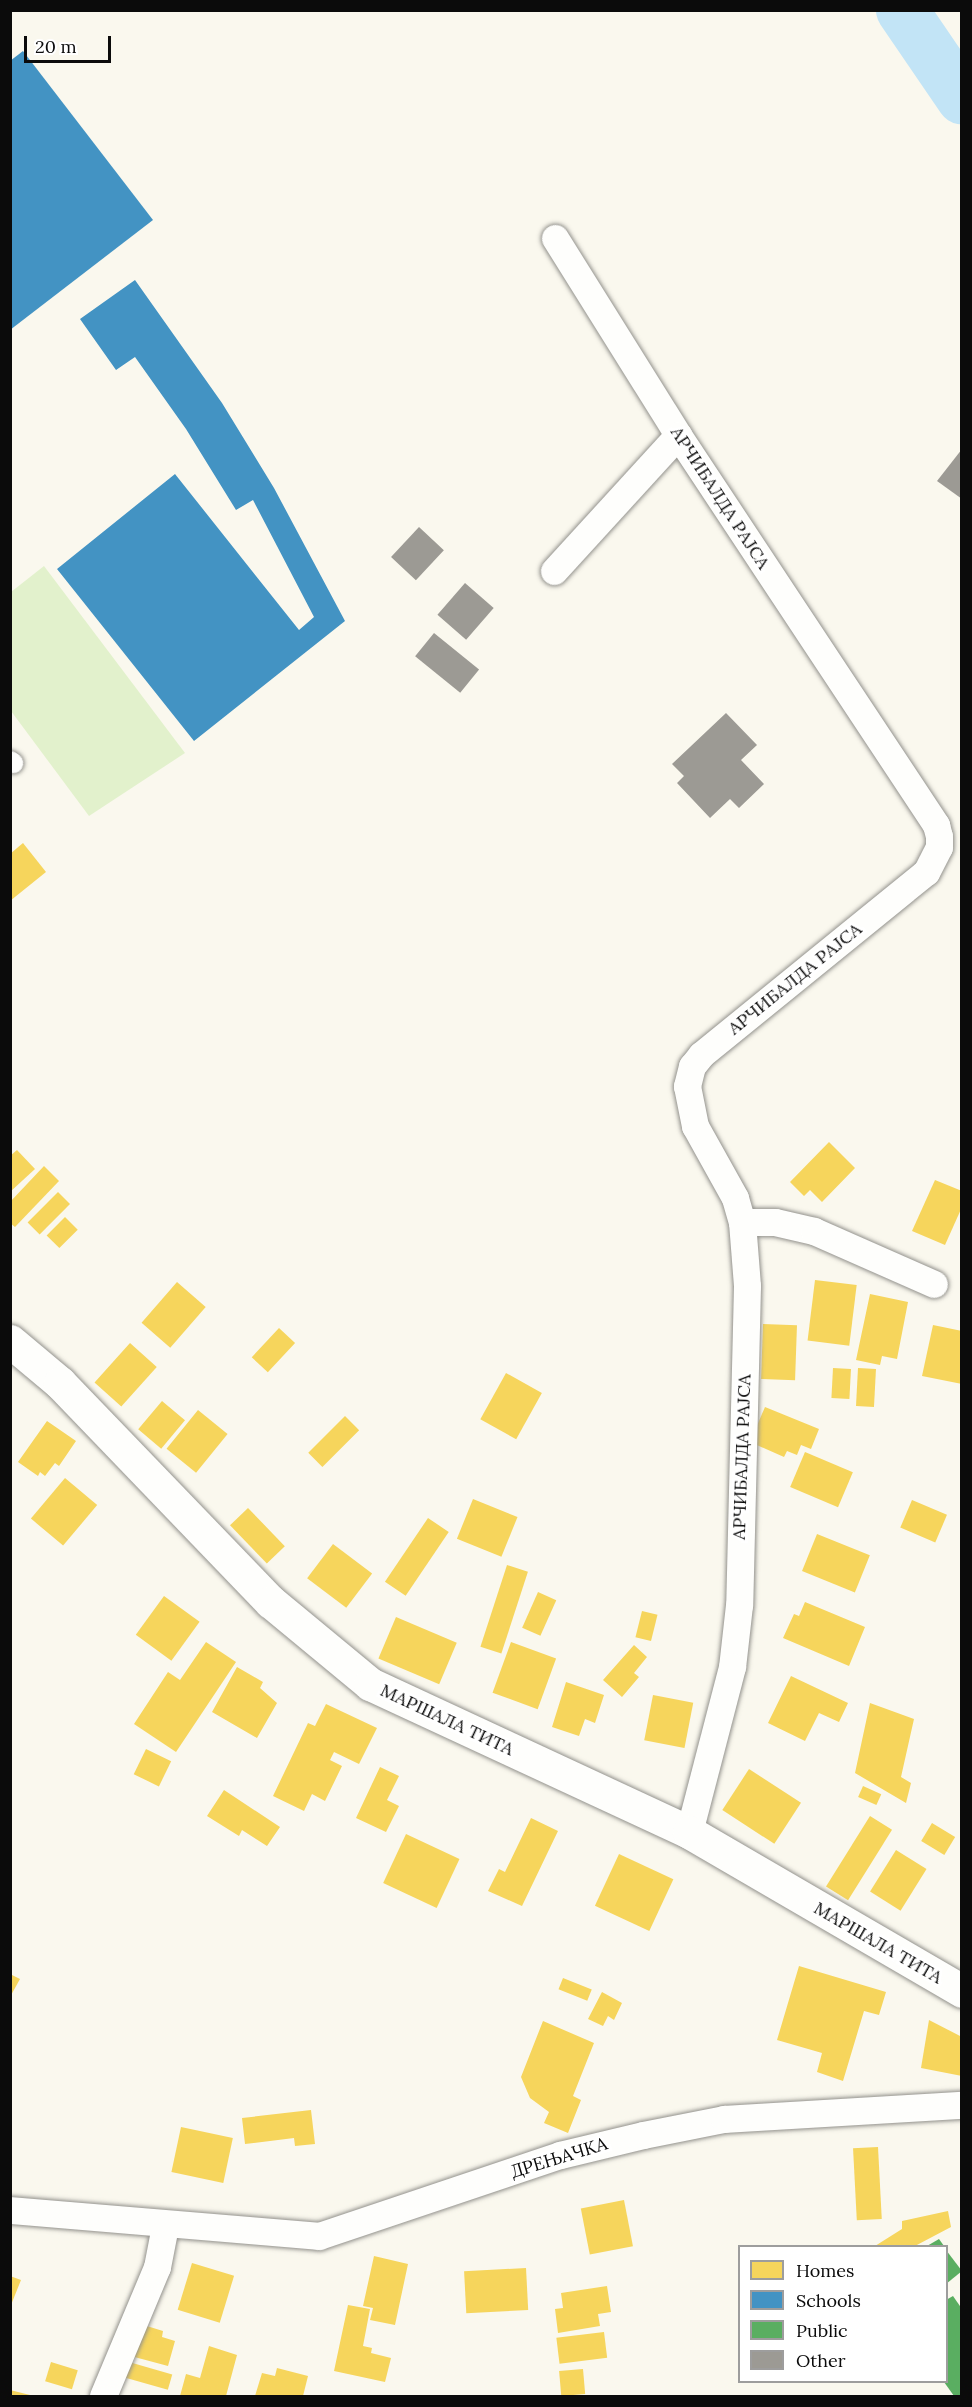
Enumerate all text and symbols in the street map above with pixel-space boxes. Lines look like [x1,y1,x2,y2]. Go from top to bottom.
scale bar [27,24,114,62]
text: 20 m [35,35,77,58]
street label: АРЧИБАЛДА РАЈСА [666,423,774,573]
street label: АРЧИБАЛДА РАЈСА [724,918,866,1040]
street label: АРЧИБАЛДА РАЈСА [728,1374,756,1540]
street label: МАРШАЛА ТИТА [377,1680,517,1760]
street label: МАРШАЛА ТИТА [810,1897,946,1989]
street label: ДРЕЊАЧКА [508,2133,610,2183]
legend [738,2245,948,2383]
text: Homes [796,2259,854,2282]
text: Schools [796,2289,861,2312]
text: Public [796,2319,848,2342]
text: Other [796,2349,846,2372]

